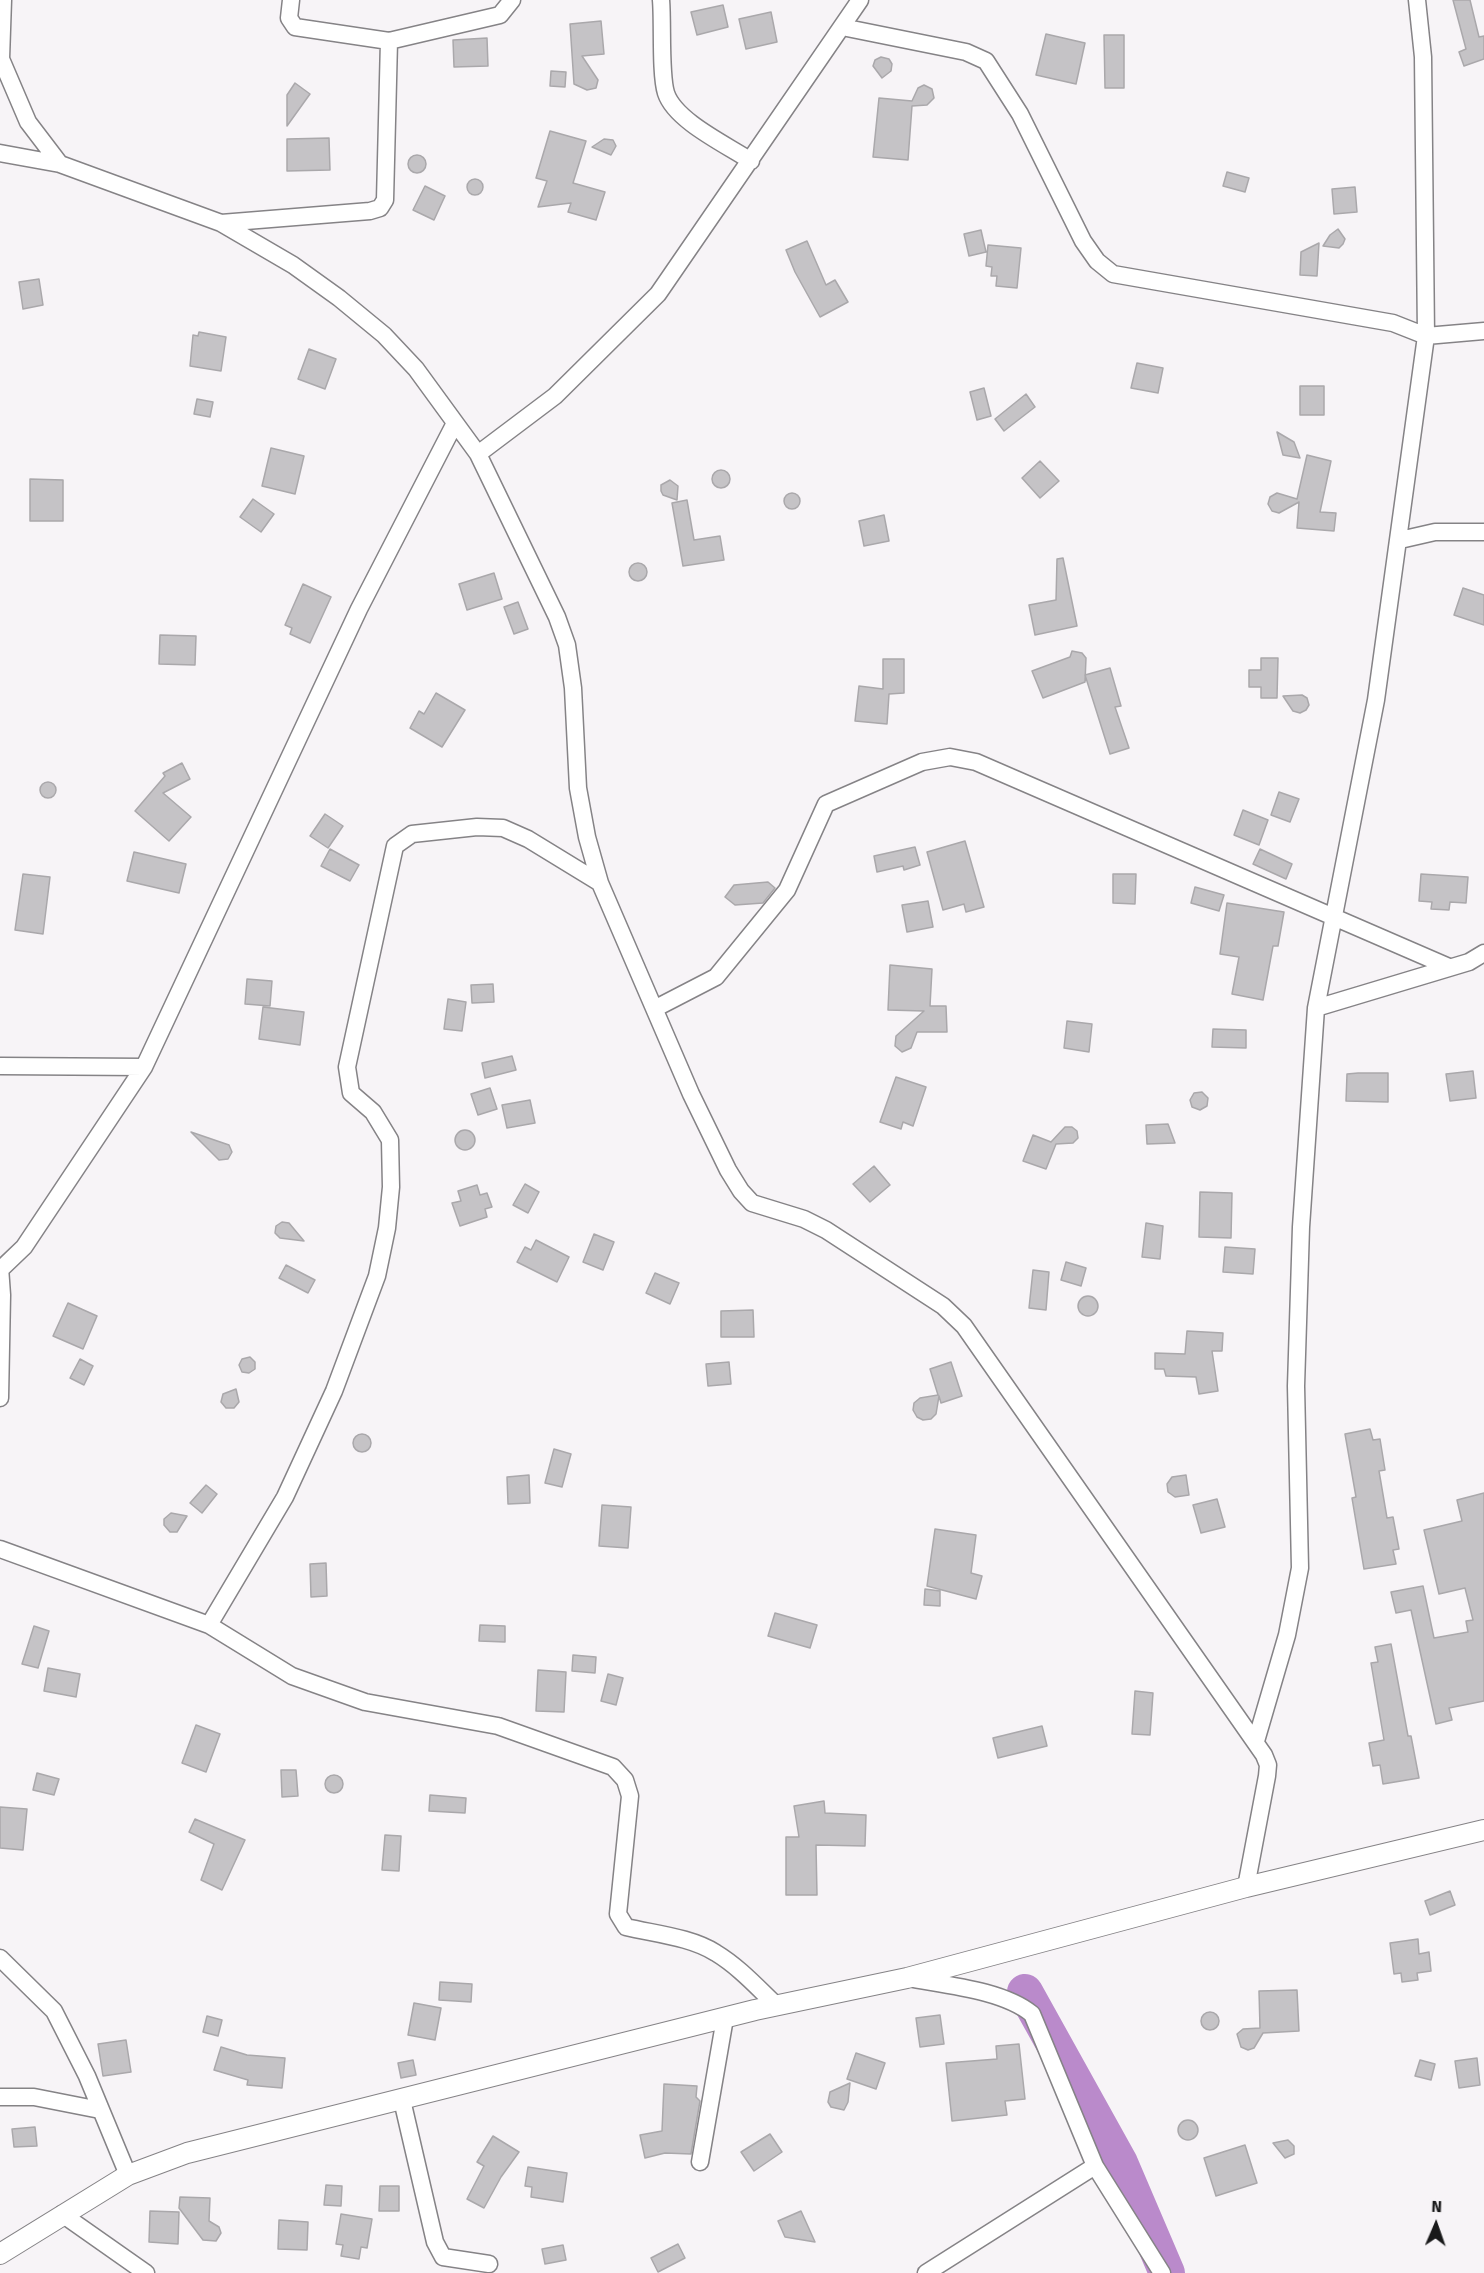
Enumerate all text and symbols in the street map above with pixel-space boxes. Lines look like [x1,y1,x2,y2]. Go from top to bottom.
north arrow [1406,2195,1466,2255]
text: N [1431,2197,1442,2216]

